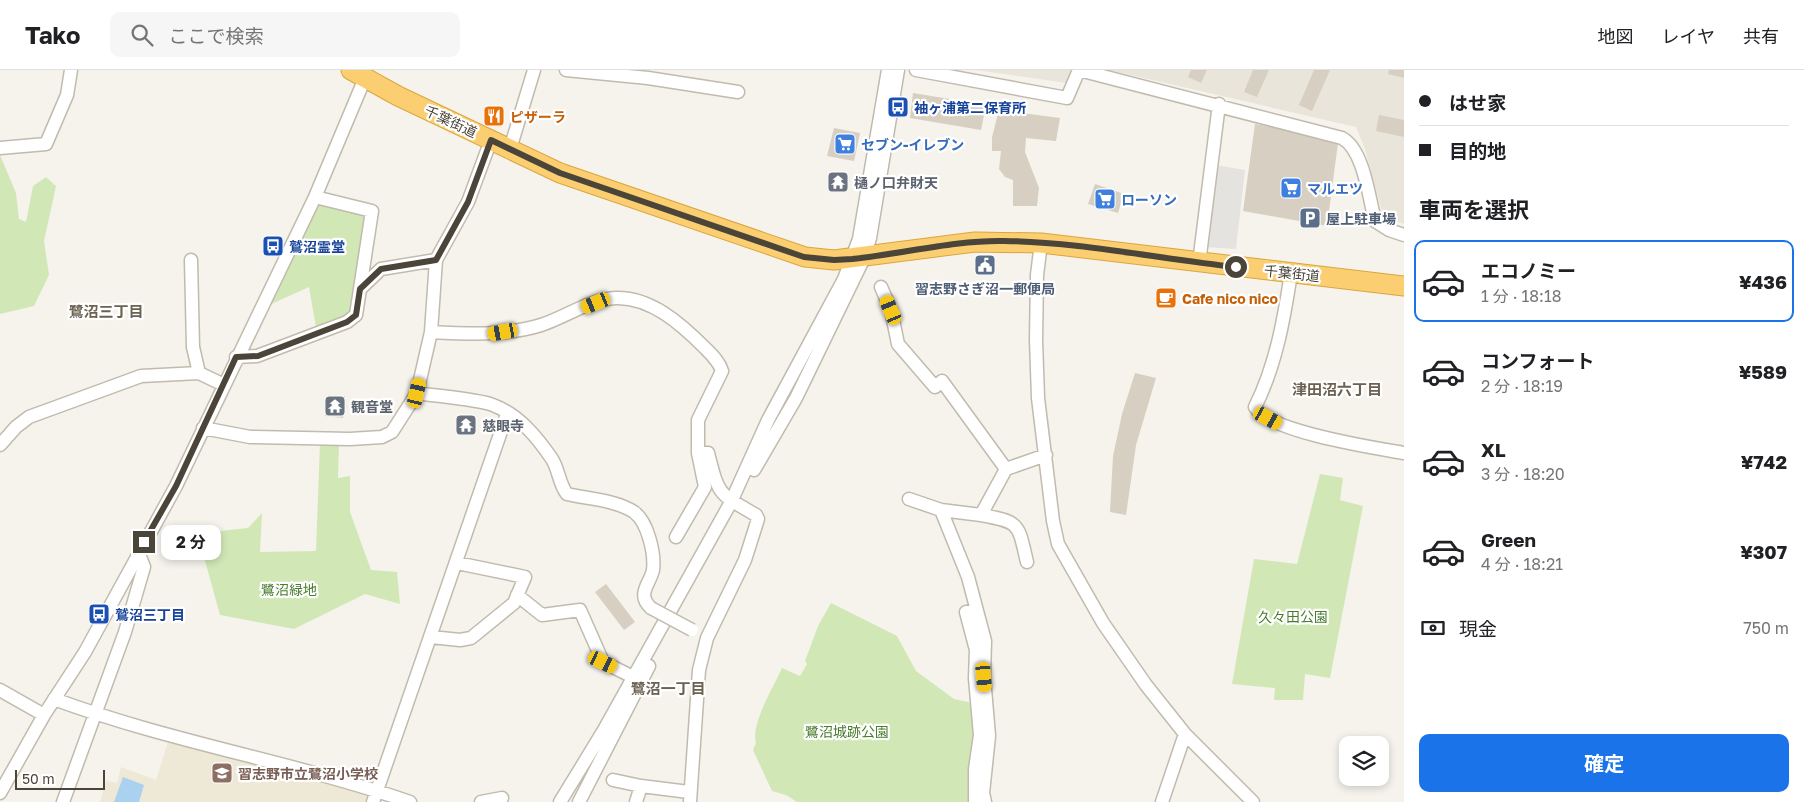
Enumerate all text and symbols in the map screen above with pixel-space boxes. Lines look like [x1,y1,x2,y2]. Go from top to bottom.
search box [110,12,460,57]
text: Tako [25,20,80,49]
icon: search [128,21,156,49]
text: ここで検索 [168,24,263,47]
text: 地図 [1598,25,1634,47]
text: レイヤ [1662,25,1715,47]
text: 共有 [1743,25,1779,47]
text: はせ家 [1449,91,1506,114]
bus stop icon: 袖ヶ浦第二保育所 [886,95,910,119]
place label: 袖ヶ浦第二保育所 [914,99,1026,116]
street label: 千葉街道 [422,101,480,141]
restaurant icon: ピザーラ [482,104,506,128]
place label: ピザーラ [510,108,566,125]
supermarket icon: セブン-イレブン [833,132,857,156]
place label: セブン-イレブン [861,136,964,153]
text: 目的地 [1449,139,1506,162]
temple icon: 樋ノ口弁財天 [826,170,850,194]
place label: 樋ノ口弁財天 [854,174,938,191]
supermarket icon: マルエツ [1279,176,1303,200]
place label: マルエツ [1307,180,1363,197]
supermarket icon: ローソン [1093,187,1117,211]
place label: ローソン [1121,191,1177,208]
text: 車両を選択 [1419,196,1529,223]
parking icon: 屋上駐車場 [1298,206,1322,230]
place label: 屋上駐車場 [1326,210,1396,227]
bus stop icon: 鷲沼霊堂 [261,234,285,258]
place label: 鷲沼霊堂 [289,238,345,255]
public building icon: 習志野さぎ沼一郵便局 [973,253,997,277]
route start [1225,256,1247,278]
icon: car [1421,259,1466,304]
text: エコノミー [1481,259,1576,282]
street label: 千葉街道 [1263,262,1321,284]
text: ¥436 [1739,270,1787,293]
place label: 習志野さぎ沼一郵便局 [915,280,1055,297]
cafe icon: Cafe nico nico [1154,286,1178,310]
text: 1 分 · 18:18 [1481,286,1561,306]
car [579,290,612,316]
place label: Cafe nico nico [1182,290,1278,307]
car [878,293,903,327]
district label: 鷺沼三丁目 [68,302,144,320]
car [486,322,519,342]
icon: car [1421,349,1466,394]
text: コンフォート [1481,349,1594,372]
text: ¥589 [1739,360,1787,383]
text: 2 分 · 18:19 [1481,376,1563,396]
car [406,377,427,409]
district label: 津田沼六丁目 [1292,380,1382,398]
temple icon: 観音堂 [323,394,347,418]
place label: 観音堂 [351,398,393,415]
car [1251,404,1284,432]
temple icon: 慈眼寺 [454,413,478,437]
place label: 慈眼寺 [482,417,524,434]
text: XL [1481,438,1506,461]
icon: car [1421,439,1466,484]
text: ¥742 [1741,450,1787,473]
text: 3 分 · 18:20 [1481,464,1565,484]
callout: 2 分 [162,524,222,560]
text: Green [1481,528,1536,551]
icon: car [1421,529,1466,574]
route end [133,531,155,553]
text: 2 分 [176,532,206,552]
text: ¥307 [1740,540,1787,563]
text: 4 分 · 18:21 [1481,554,1563,574]
park label: 鷺沼緑地 [261,581,317,598]
bus stop icon: 鷲沼三丁目 [87,602,111,626]
place label: 鷲沼三丁目 [115,606,185,623]
park label: 久々田公園 [1258,608,1328,625]
icon: cash [1419,614,1447,642]
text: 現金 [1459,617,1497,640]
text: 750 m [1743,618,1789,638]
car [586,649,619,675]
car [975,661,992,693]
district label: 鷺沼一丁目 [630,679,706,697]
park label: 鷺沼城跡公園 [805,723,889,740]
button: 確定 [1419,734,1789,792]
map controls [1339,736,1389,786]
button: layers [1339,736,1389,786]
school or university icon: 習志野市立鷺沼小学校 [210,761,234,785]
place label: 習志野市立鷺沼小学校 [238,765,378,782]
scale bar [15,767,105,790]
text: 50 m [22,770,55,787]

